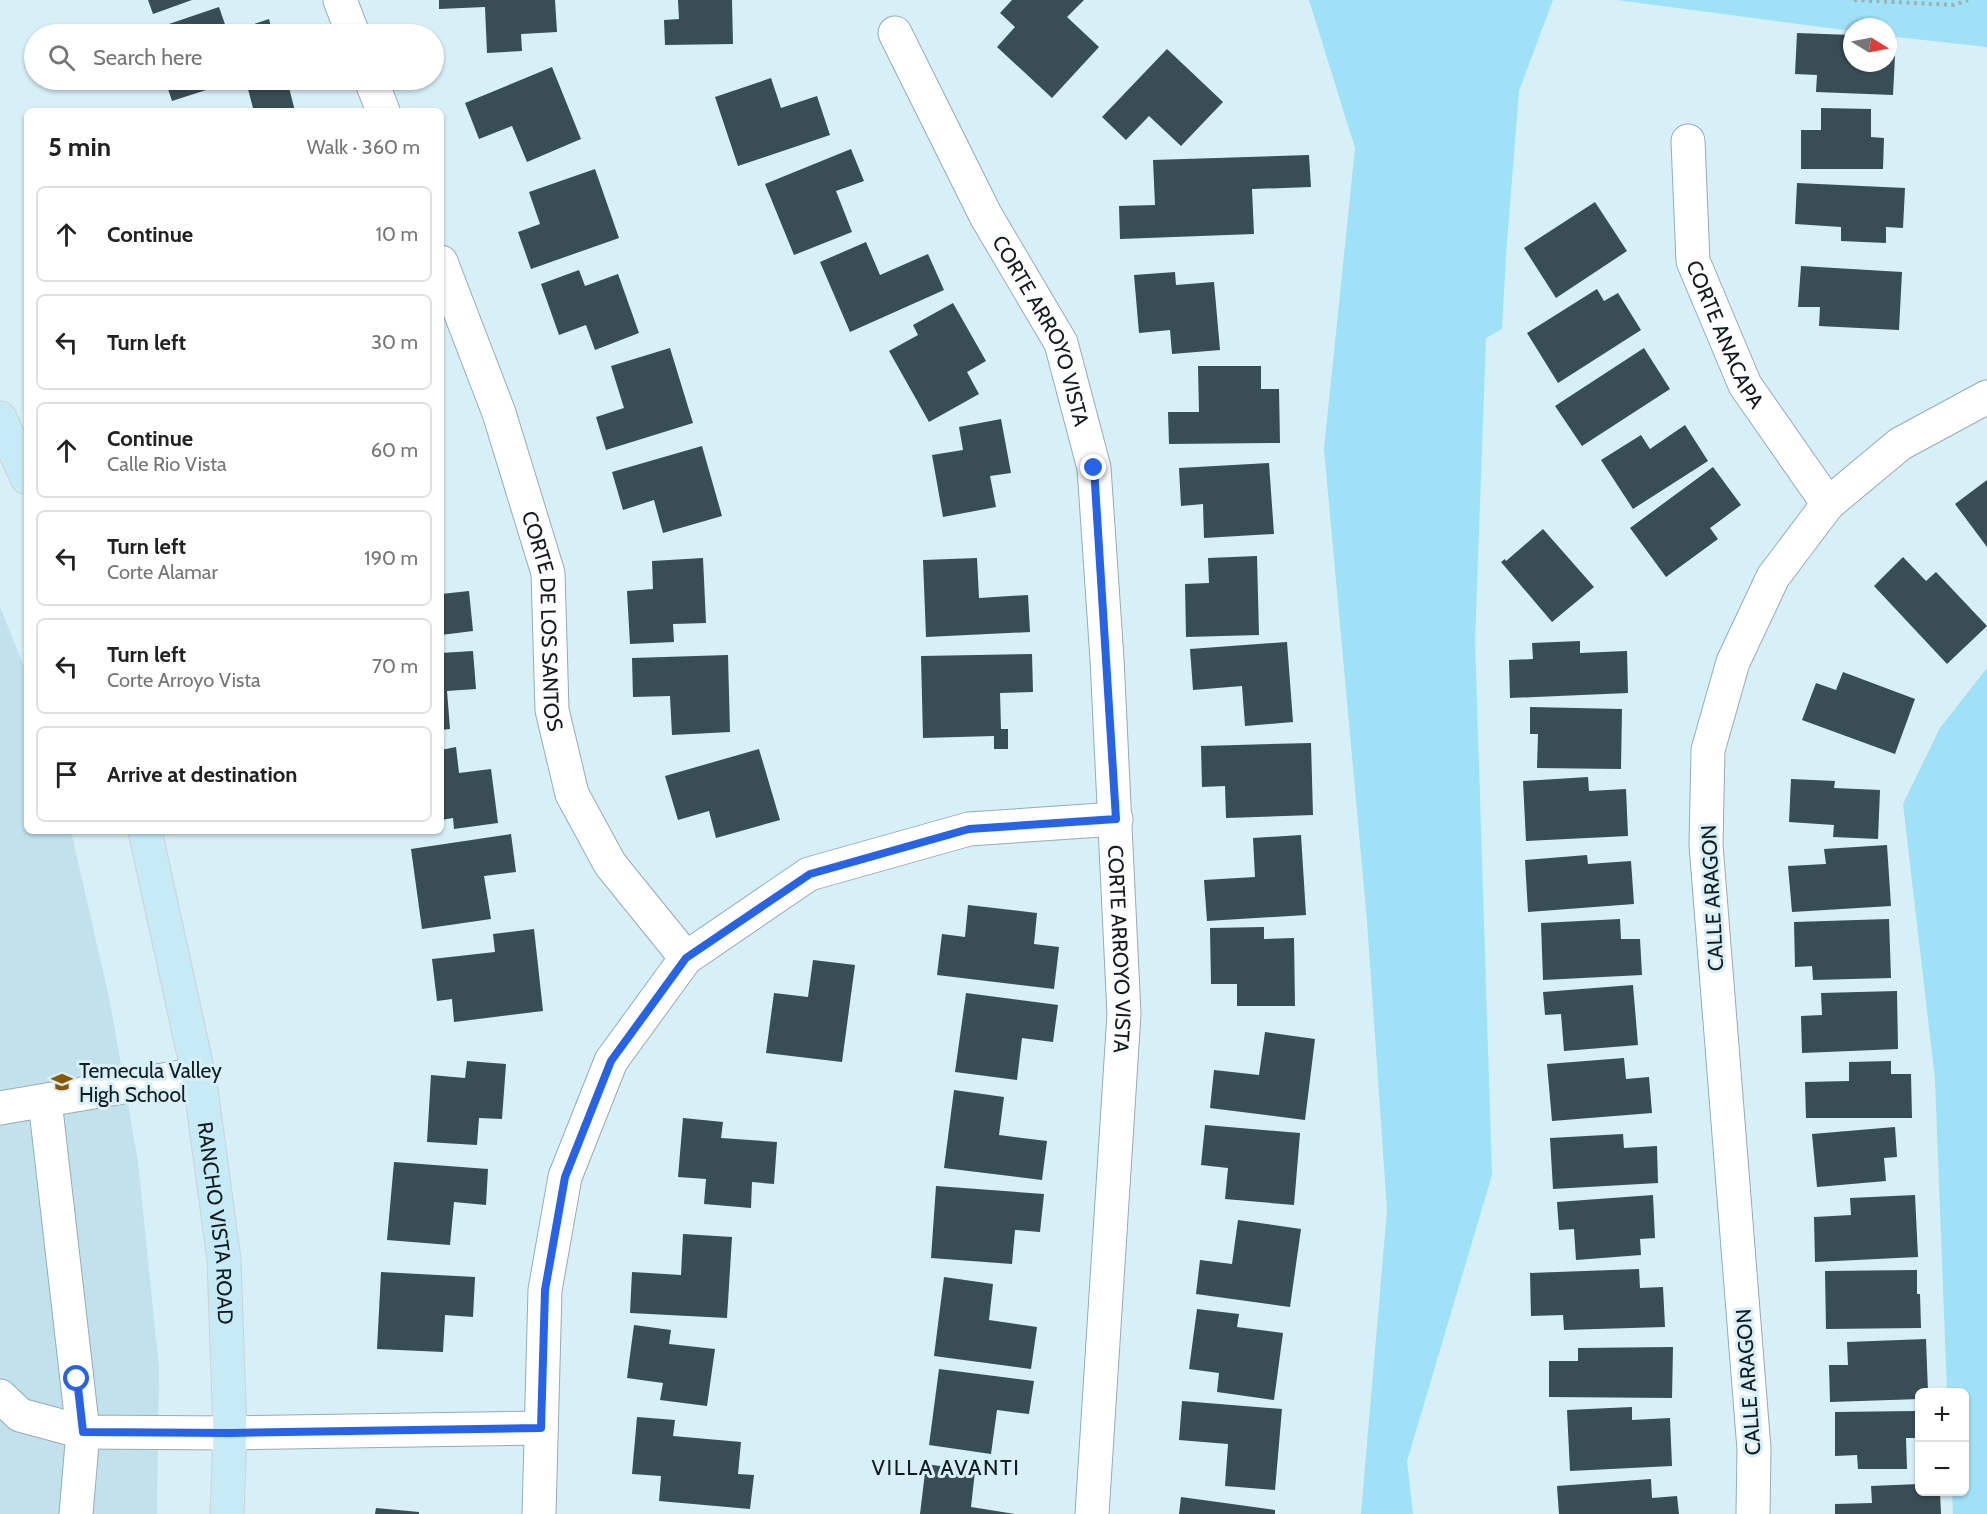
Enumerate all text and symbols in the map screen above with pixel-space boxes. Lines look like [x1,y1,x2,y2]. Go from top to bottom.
north arrow [1843,18,1897,72]
search box [24,24,444,90]
icon: search [45,41,78,74]
text: Search here [93,44,202,71]
text: 5 min [48,131,111,163]
text: Walk · 360 m [307,135,420,159]
icon: ahead [50,218,83,251]
text: Continue [107,221,193,248]
text: 10 m [375,222,418,246]
street label: CORTE ARROYO VISTA [988,231,1095,429]
street label: CORTE ANACAPA [1682,256,1770,413]
icon: left [50,326,83,359]
text: Turn left [107,329,186,356]
text: 30 m [371,330,418,354]
text: Continue [107,425,193,452]
icon: ahead [50,434,83,467]
text: 60 m [371,438,418,462]
text: Calle Rio Vista [107,452,227,476]
route end [1080,454,1106,480]
street label: CORTE DE LOS SANTOS [517,508,569,734]
text: Turn left [107,533,186,560]
icon: left [50,542,83,575]
text: 190 m [364,546,418,570]
text: Corte Alamar [107,560,218,584]
text: Turn left [107,641,186,668]
icon: left [50,650,83,683]
text: 70 m [372,654,418,678]
text: Corte Arroyo Vista [107,668,261,692]
icon: arrive [50,758,83,791]
text: Arrive at destination [107,761,297,788]
street label: CALLE ARAGON [1696,824,1728,972]
street label: CORTE ARROYO VISTA [1103,844,1137,1054]
place label: Temecula Valley High School [79,1058,222,1107]
school or university icon: Temecula Valley High School [50,1070,74,1094]
street label: RANCHO VISTA ROAD [193,1120,239,1325]
street label: CALLE ARAGON [1730,1308,1766,1456]
route start [63,1365,89,1391]
map controls [1915,1388,1969,1496]
button: + [1915,1388,1969,1442]
button: − [1915,1442,1969,1496]
district label: VILLA AVANTI [872,1454,1020,1481]

